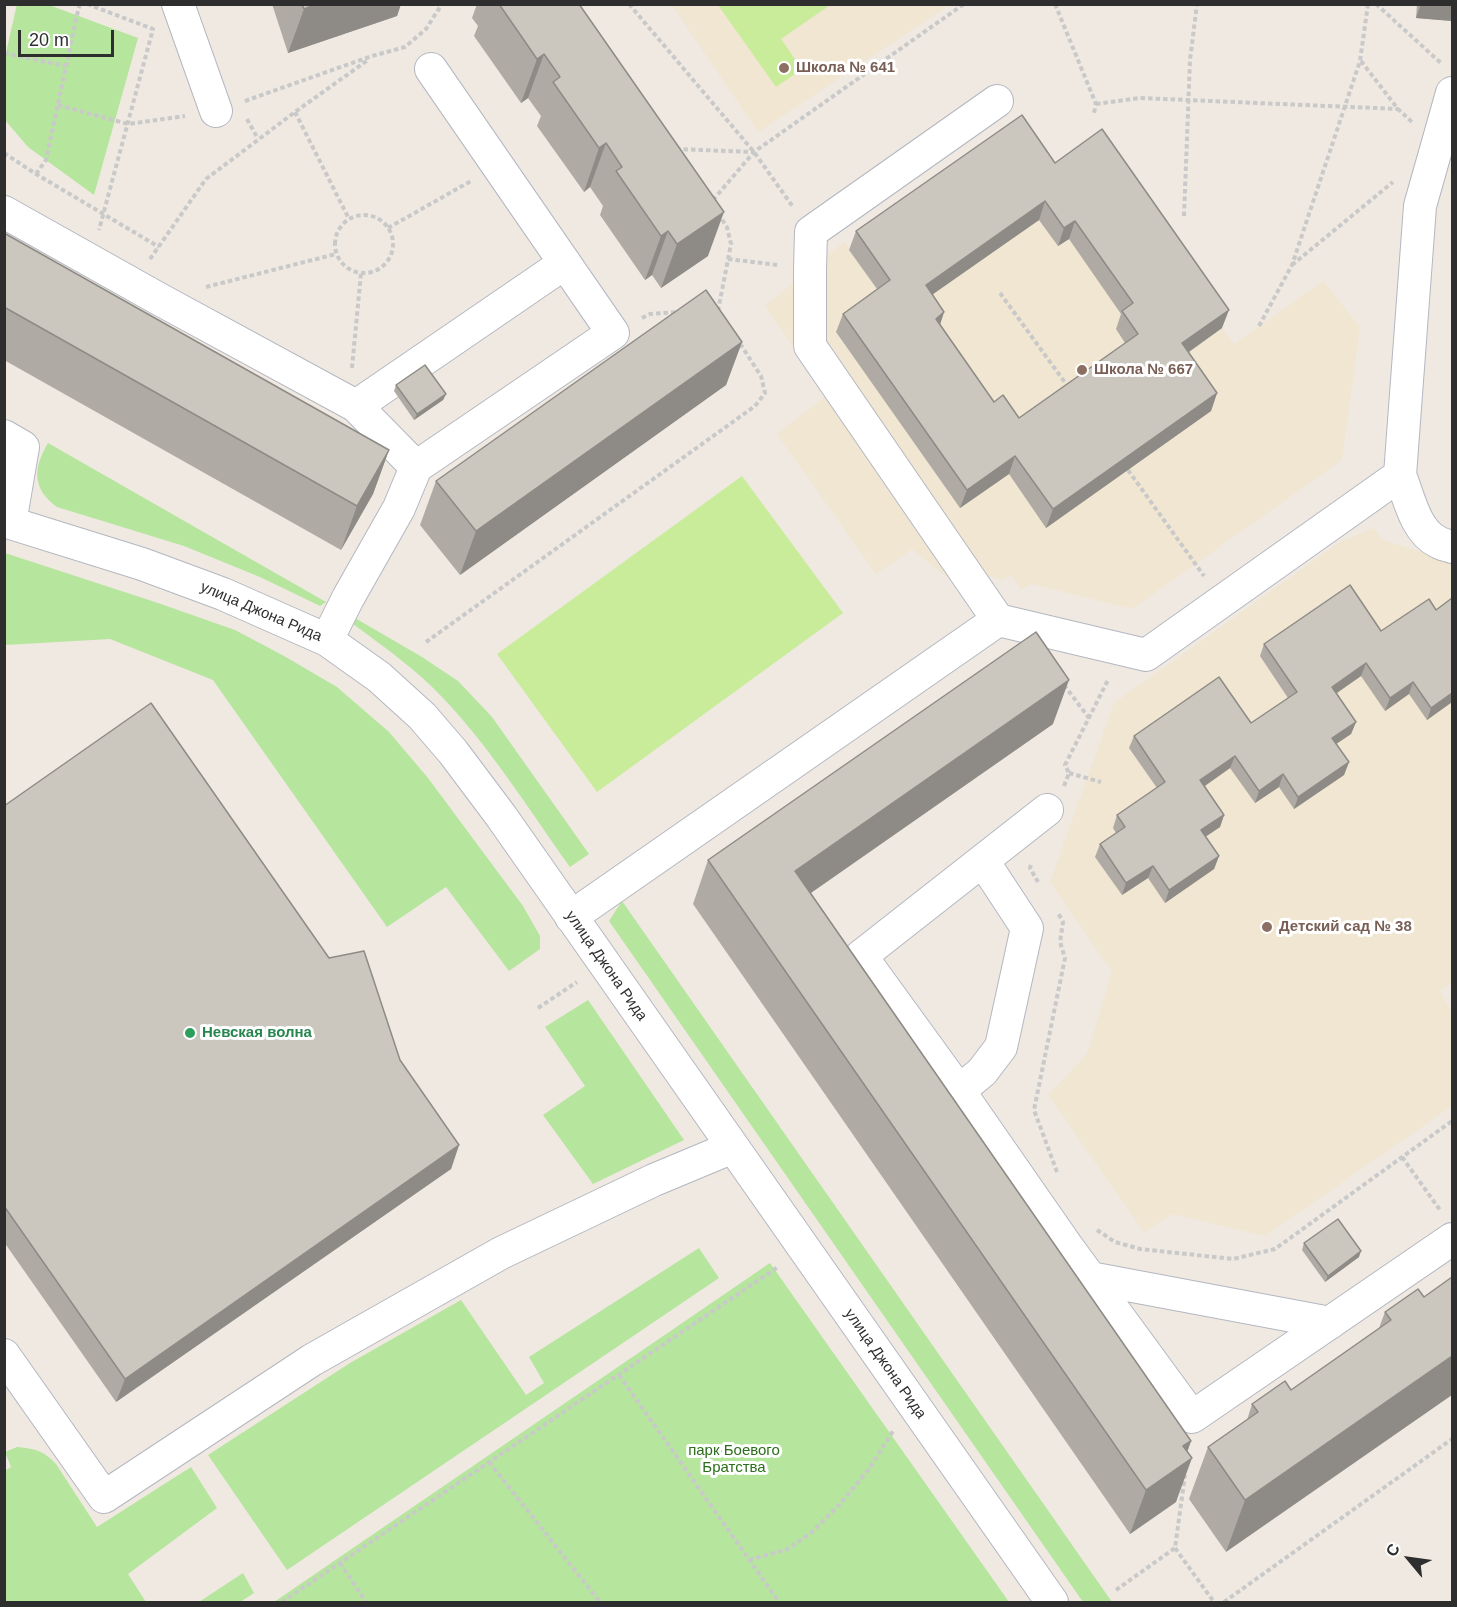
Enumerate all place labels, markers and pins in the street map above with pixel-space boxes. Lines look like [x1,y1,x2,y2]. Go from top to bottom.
place label: Школа № 641 [796,59,895,77]
marker: Школа № 641 [777,61,791,75]
place label: Школа № 667 [1094,361,1193,379]
marker: Школа № 667 [1075,363,1089,377]
place label: Детский сад № 38 [1279,918,1412,936]
marker: Детский сад № 38 [1260,920,1274,934]
place label: Невская волна [202,1024,312,1042]
marker: Невская волна [183,1026,197,1040]

